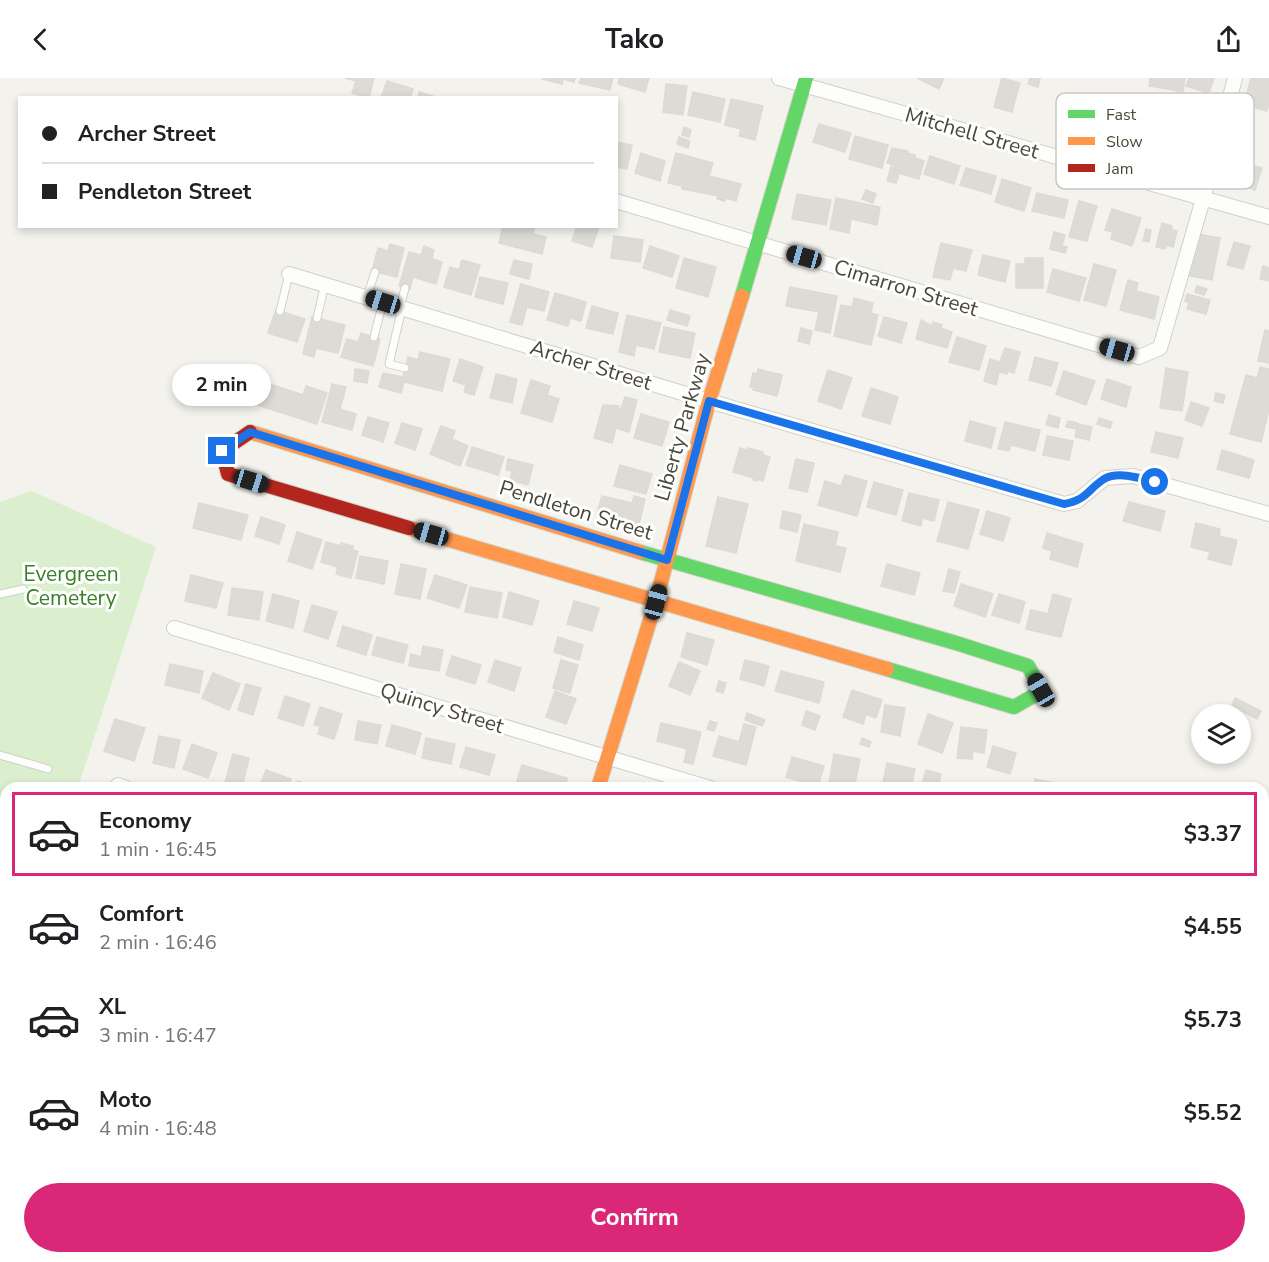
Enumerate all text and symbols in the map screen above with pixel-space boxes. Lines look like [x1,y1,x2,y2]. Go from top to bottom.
text: Tako [605,21,664,58]
icon: back [24,23,57,56]
icon: share [1212,23,1245,56]
legend [1056,93,1254,189]
street label: Mitchell Street [902,101,1043,166]
text: Fast [1106,104,1137,126]
text: Archer Street [78,119,215,149]
text: Slow [1106,131,1143,153]
text: Jam [1105,158,1133,180]
text: Pendleton Street [78,177,251,207]
car [784,243,824,271]
street label: Cimarron Street [831,253,982,323]
car [363,288,403,316]
street label: Archer Street [527,333,656,397]
car [1097,336,1137,364]
street label: Liberty Parkway [648,350,717,504]
callout: 2 min [172,364,272,406]
text: 2 min [196,371,247,398]
route end [208,437,235,464]
car [231,467,271,495]
route start [1141,468,1168,495]
street label: Pendleton Street [496,473,657,547]
car [411,520,451,548]
park label: Evergreen Cemetery [23,560,119,612]
car [643,582,669,622]
car [1024,670,1058,710]
street label: Quincy Street [377,676,508,740]
map controls [1191,704,1251,764]
button: layers [1191,704,1251,764]
text: Economy [99,806,191,836]
icon: car [27,807,81,861]
text: $3.37 [1184,819,1242,849]
text: 1 min · 16:45 [99,836,217,863]
text: Comfort [99,899,183,929]
icon: car [27,900,81,954]
text: $4.55 [1184,912,1242,942]
text: 2 min · 16:46 [99,929,217,956]
text: XL [99,992,126,1022]
icon: car [27,993,81,1047]
text: $5.73 [1184,1005,1242,1035]
text: 3 min · 16:47 [99,1022,217,1049]
text: Moto [99,1085,152,1115]
icon: car [27,1086,81,1140]
text: $5.52 [1184,1098,1242,1128]
text: 4 min · 16:48 [99,1115,217,1142]
button: Confirm [24,1183,1245,1252]

